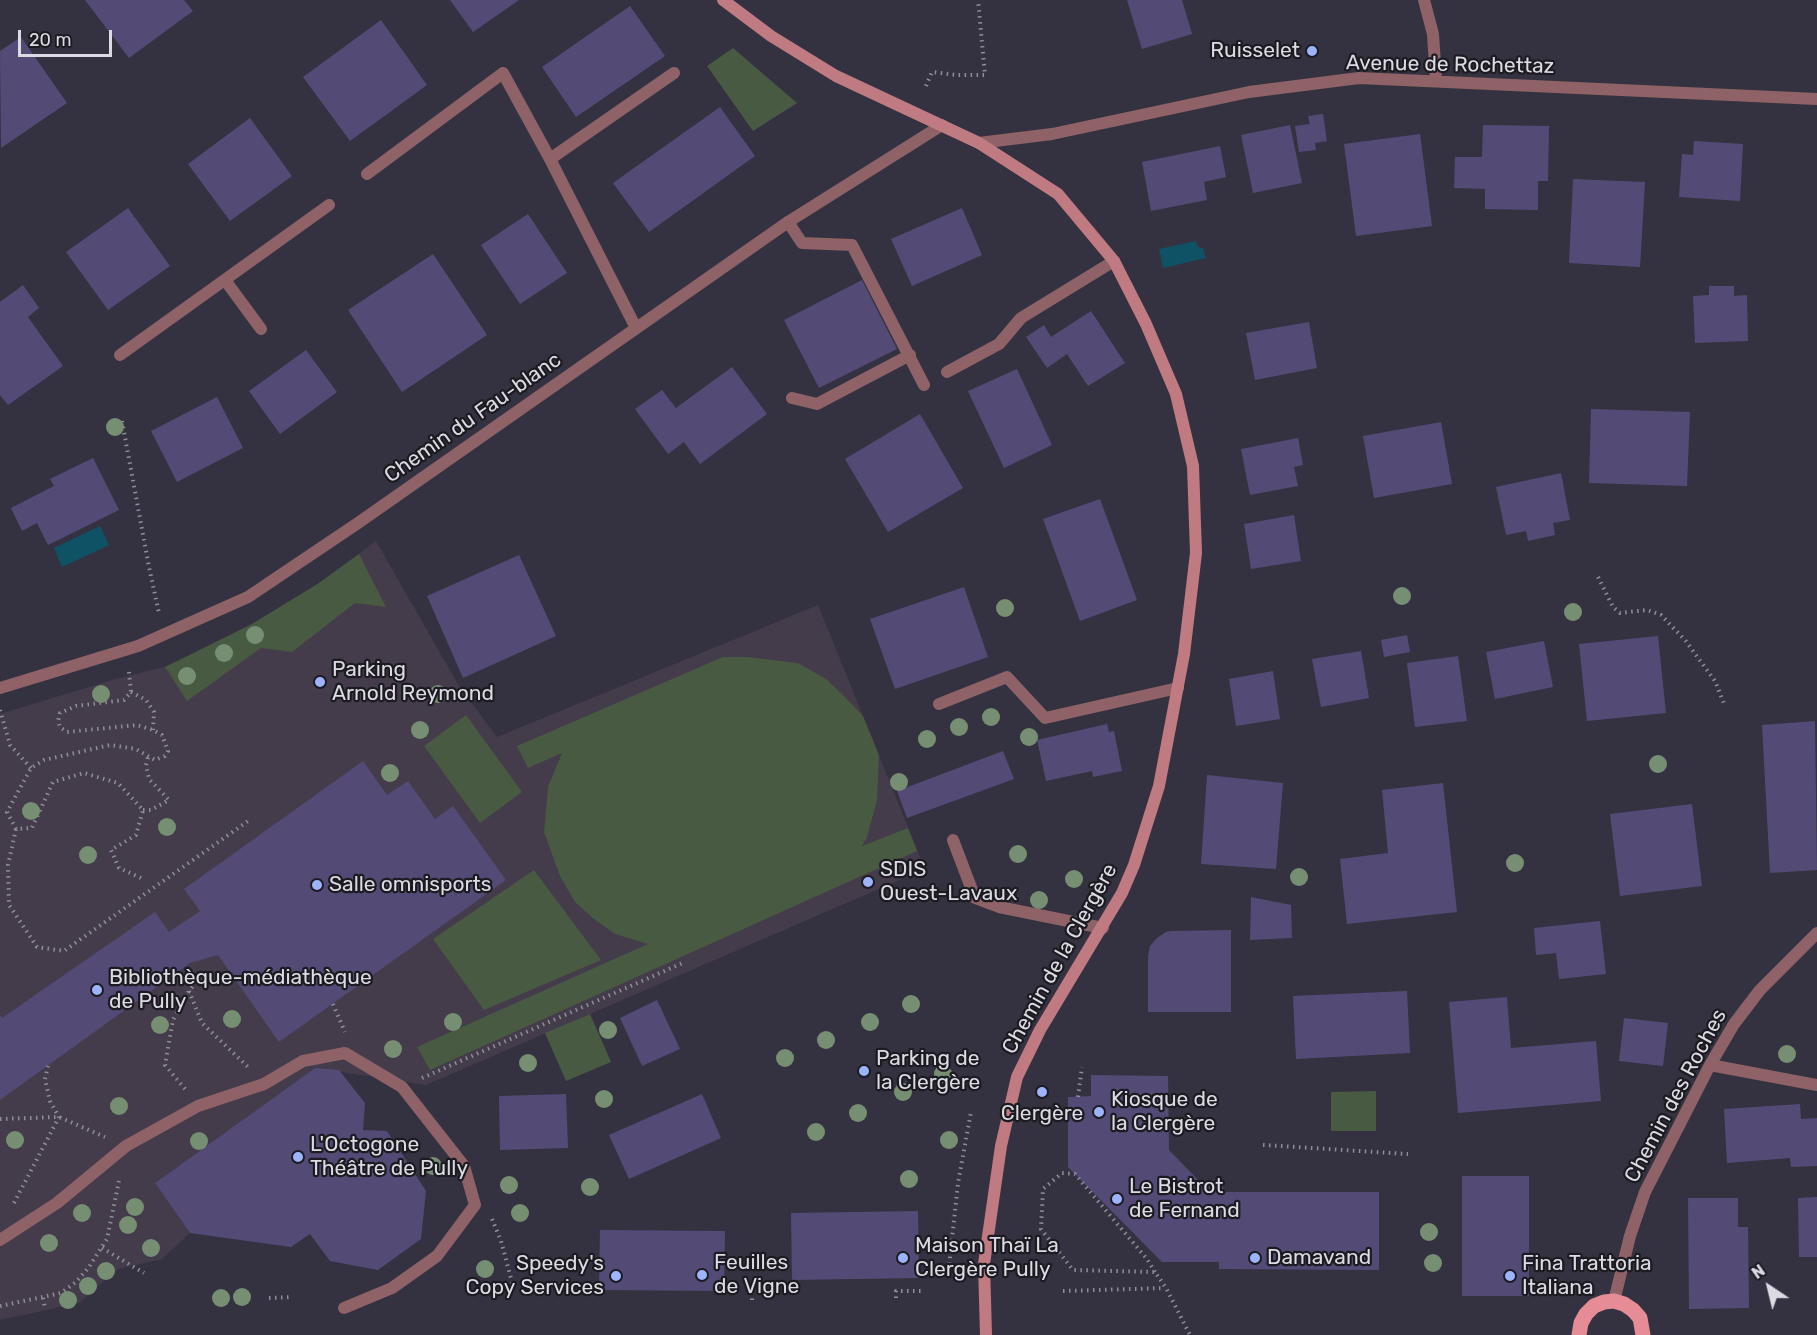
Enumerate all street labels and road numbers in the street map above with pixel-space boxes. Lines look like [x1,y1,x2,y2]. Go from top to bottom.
street label: Avenue de Rochettaz [1346,51,1554,79]
street label: Chemin du Fau-blanc [380,347,566,489]
street label: Chemin de la Clergère [997,859,1123,1059]
street label: Chemin des Roches [1620,1005,1732,1187]

